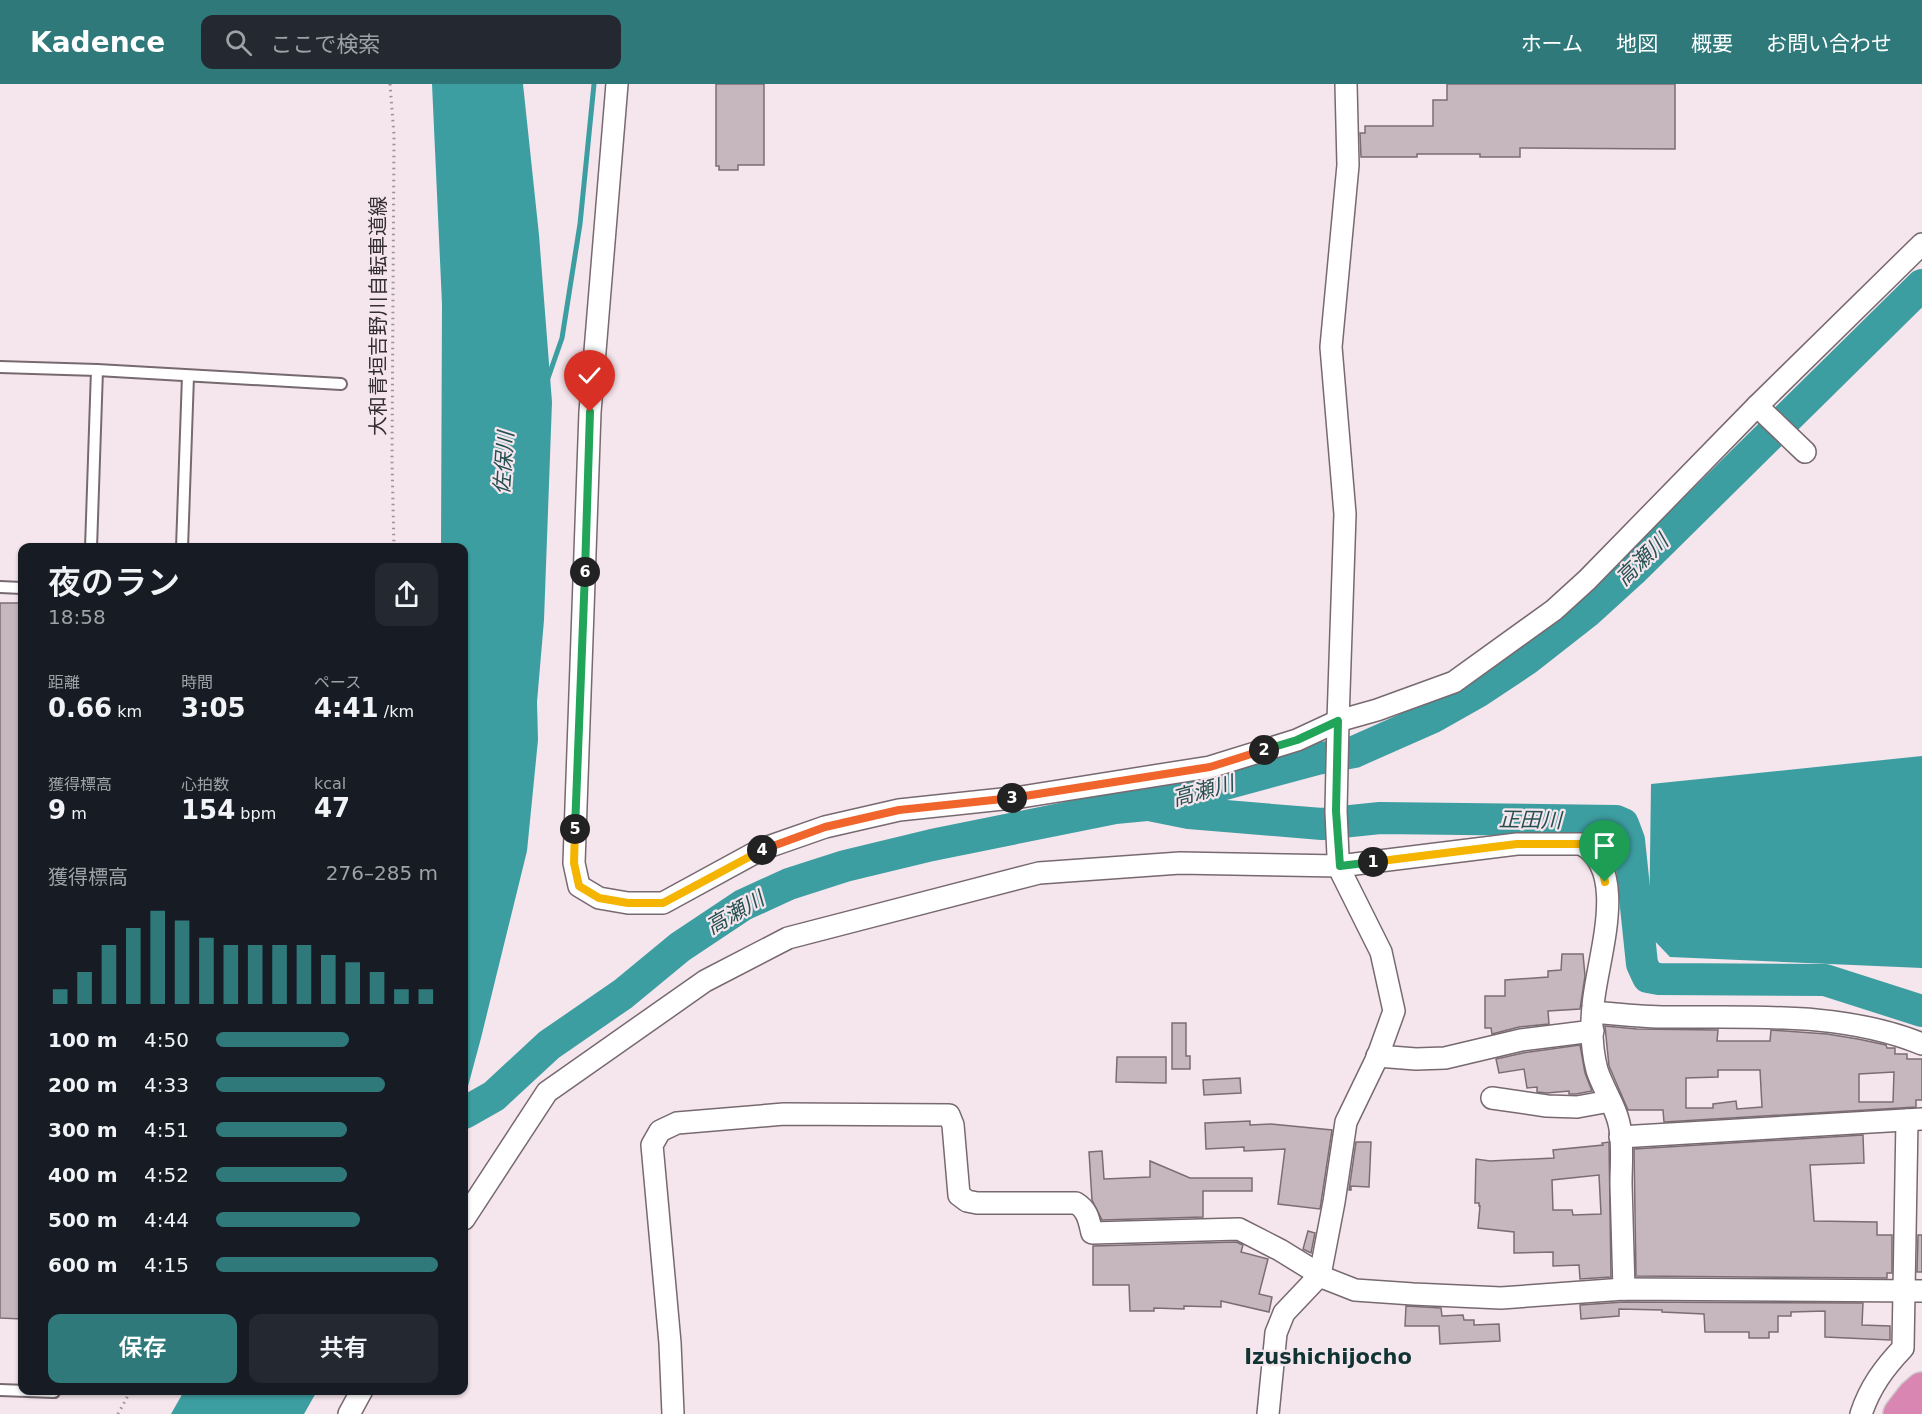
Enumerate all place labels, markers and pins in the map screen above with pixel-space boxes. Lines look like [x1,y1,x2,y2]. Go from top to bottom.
pin [564,350,615,412]
pin: 6 [570,557,600,587]
pin: 2 [1249,735,1279,765]
pin: 3 [997,783,1027,813]
pin: 5 [560,814,590,844]
pin [1579,820,1630,882]
pin: 4 [747,835,777,865]
pin: 1 [1358,847,1388,877]

